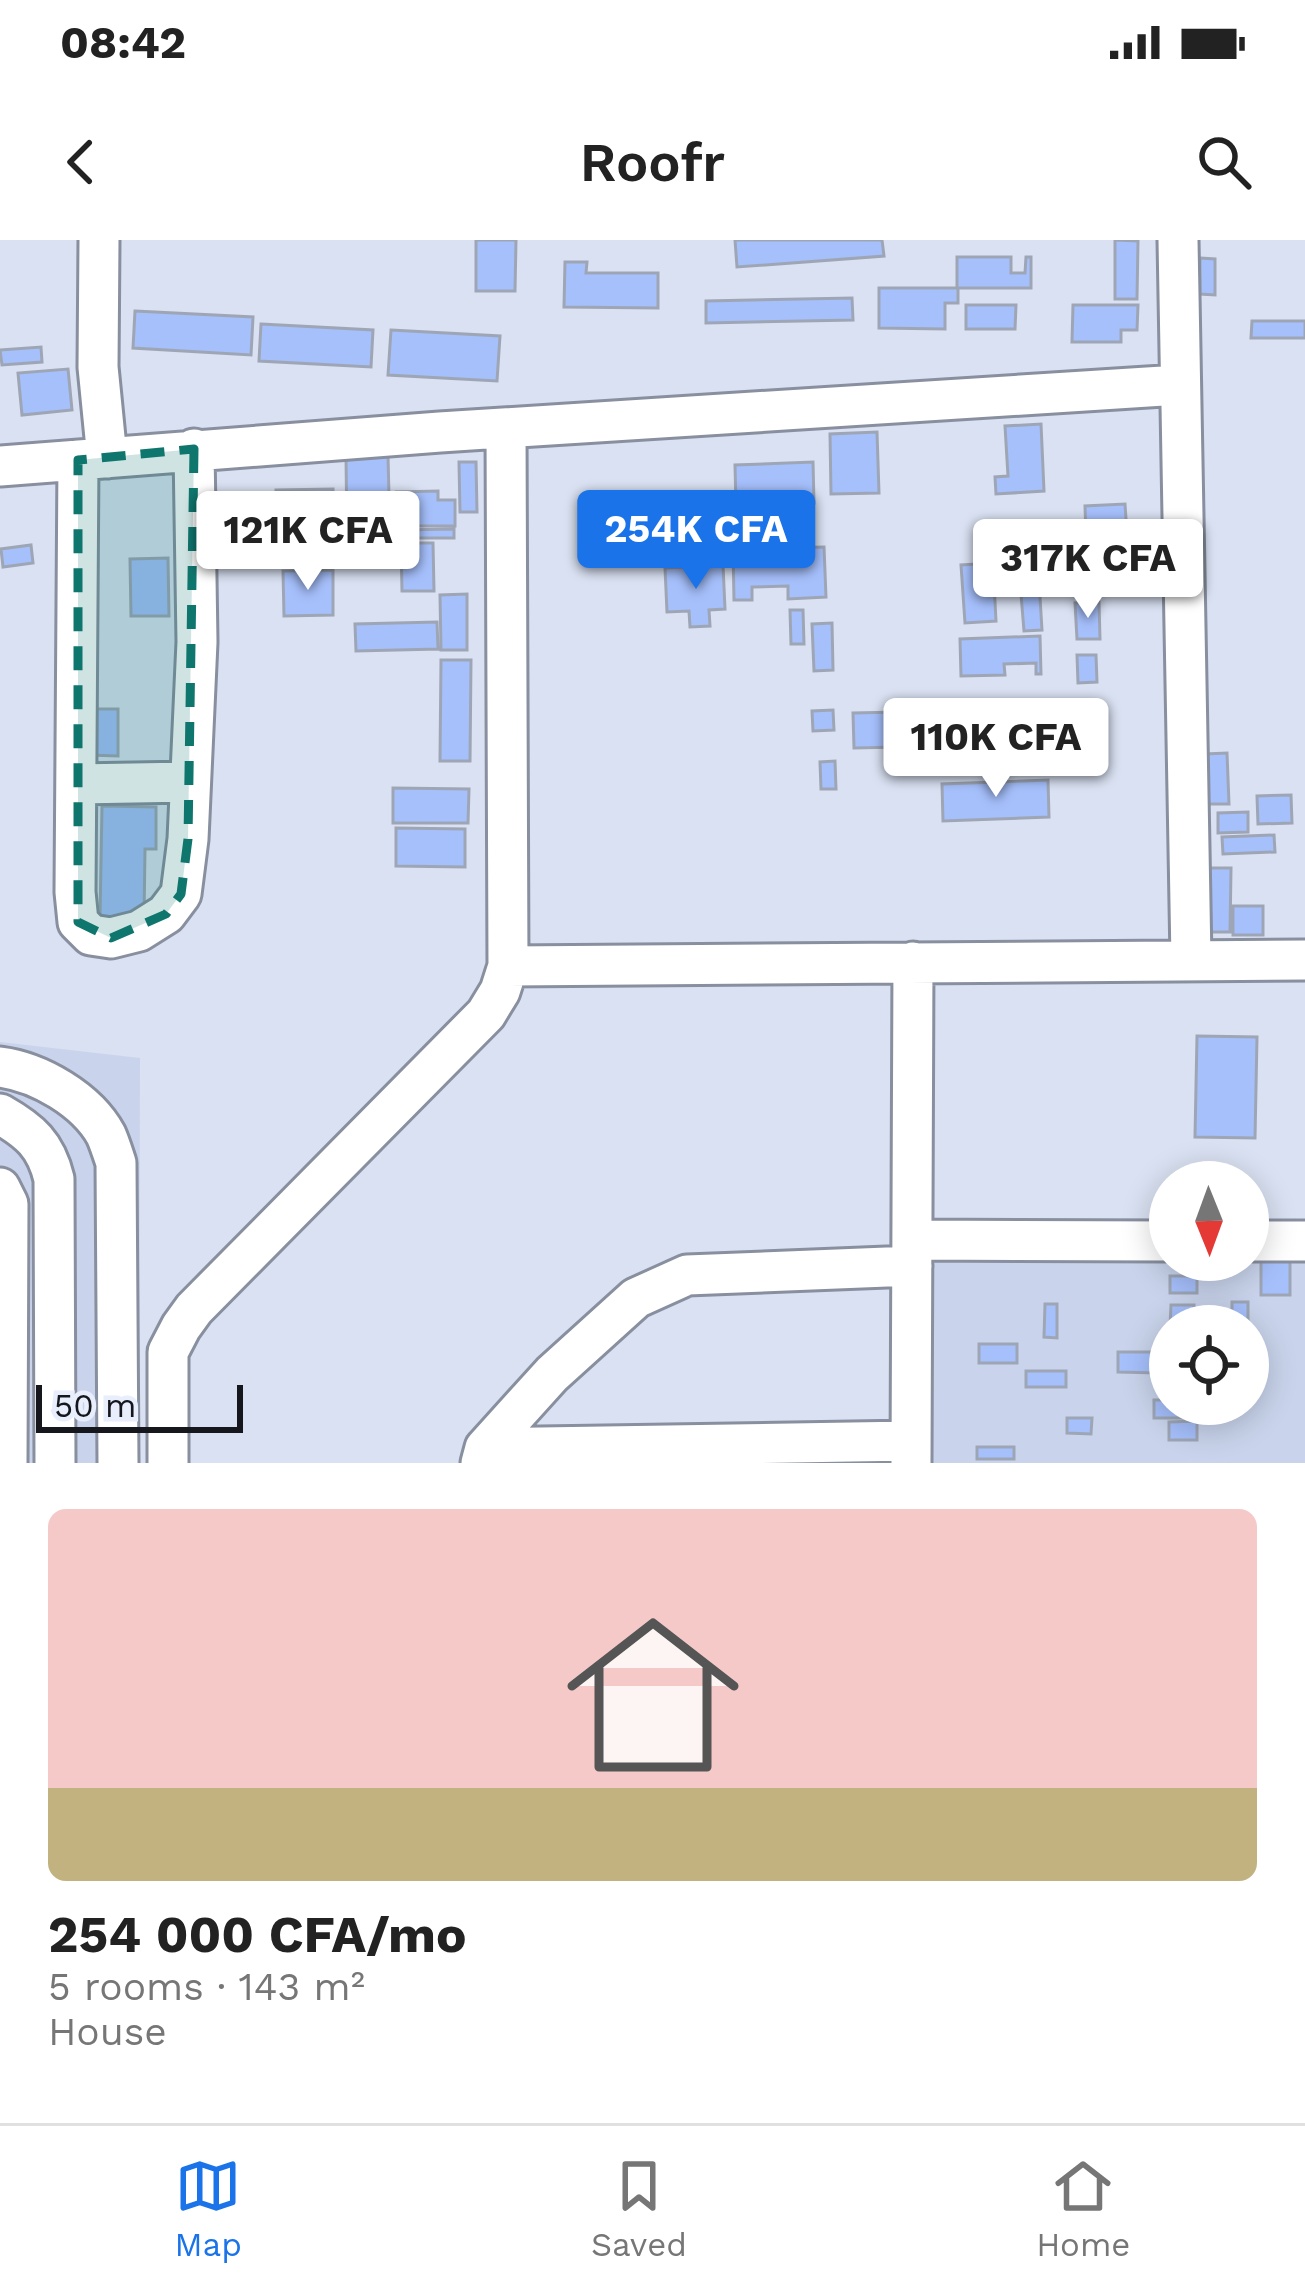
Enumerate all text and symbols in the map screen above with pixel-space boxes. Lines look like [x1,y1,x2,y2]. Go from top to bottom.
text: 08:42 [60,16,186,69]
icon: back [48,129,114,195]
icon: search [1191,129,1257,195]
text: Roofr [580,131,725,194]
pin: 254K CFA [572,490,820,592]
pin: 121K CFA [184,491,432,593]
text: 254K CFA [604,506,788,551]
text: 121K CFA [223,507,393,552]
pin: 317K CFA [964,519,1212,621]
text: 317K CFA [1000,535,1176,580]
pin: 110K CFA [872,698,1120,800]
text: 110K CFA [910,714,1082,759]
north arrow [1149,1161,1269,1281]
map controls [1149,1161,1269,1425]
button: locate [1149,1305,1269,1425]
scale bar [36,1379,243,1432]
text: 50 m [54,1386,136,1425]
icon: home [545,1587,761,1803]
text: 254 000 CFA/mo [48,1905,467,1964]
text: 5 rooms · 143 m² [48,1964,365,2009]
text: House [48,2009,167,2054]
tab: Map [175,2153,242,2264]
tab: Saved [591,2153,687,2264]
tab: Home [1036,2153,1130,2264]

